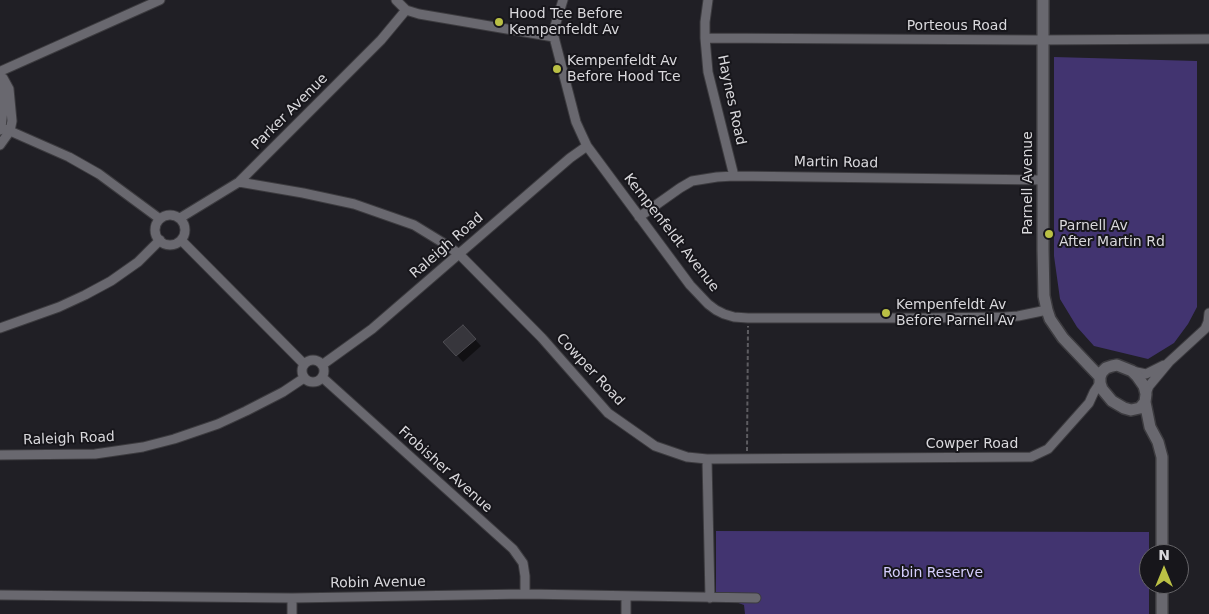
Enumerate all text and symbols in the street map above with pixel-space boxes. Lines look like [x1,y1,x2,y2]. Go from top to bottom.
place label: Hood Tce Before Kempenfeldt Av [509,6,623,38]
marker: Hood Tce Before Kempenfeldt Av [493,16,505,28]
street label: Porteous Road [907,18,1007,34]
place label: Kempenfeldt Av Before Hood Tce [567,53,681,85]
street label: Haynes Road [713,53,749,147]
marker: Kempenfeldt Av Before Hood Tce [551,63,563,75]
street label: Parker Avenue [248,70,332,154]
street label: Parnell Avenue [1020,131,1036,235]
street label: Martin Road [794,154,878,172]
street label: Kempenfeldt Avenue [620,171,722,295]
street label: Raleigh Road [407,210,487,282]
place label: Parnell Av After Martin Rd [1059,218,1165,250]
marker: Parnell Av After Martin Rd [1043,228,1055,240]
place label: Kempenfeldt Av Before Parnell Av [896,297,1015,330]
marker: Kempenfeldt Av Before Parnell Av [880,307,892,319]
street label: Cowper Road [552,330,628,410]
street label: Frobisher Avenue [394,423,496,517]
street label: Raleigh Road [23,429,115,449]
street label: Cowper Road [926,436,1018,452]
north arrow [1139,544,1189,594]
text: N [1158,547,1170,563]
park label: Robin Reserve [883,565,983,581]
street label: Robin Avenue [330,574,426,592]

